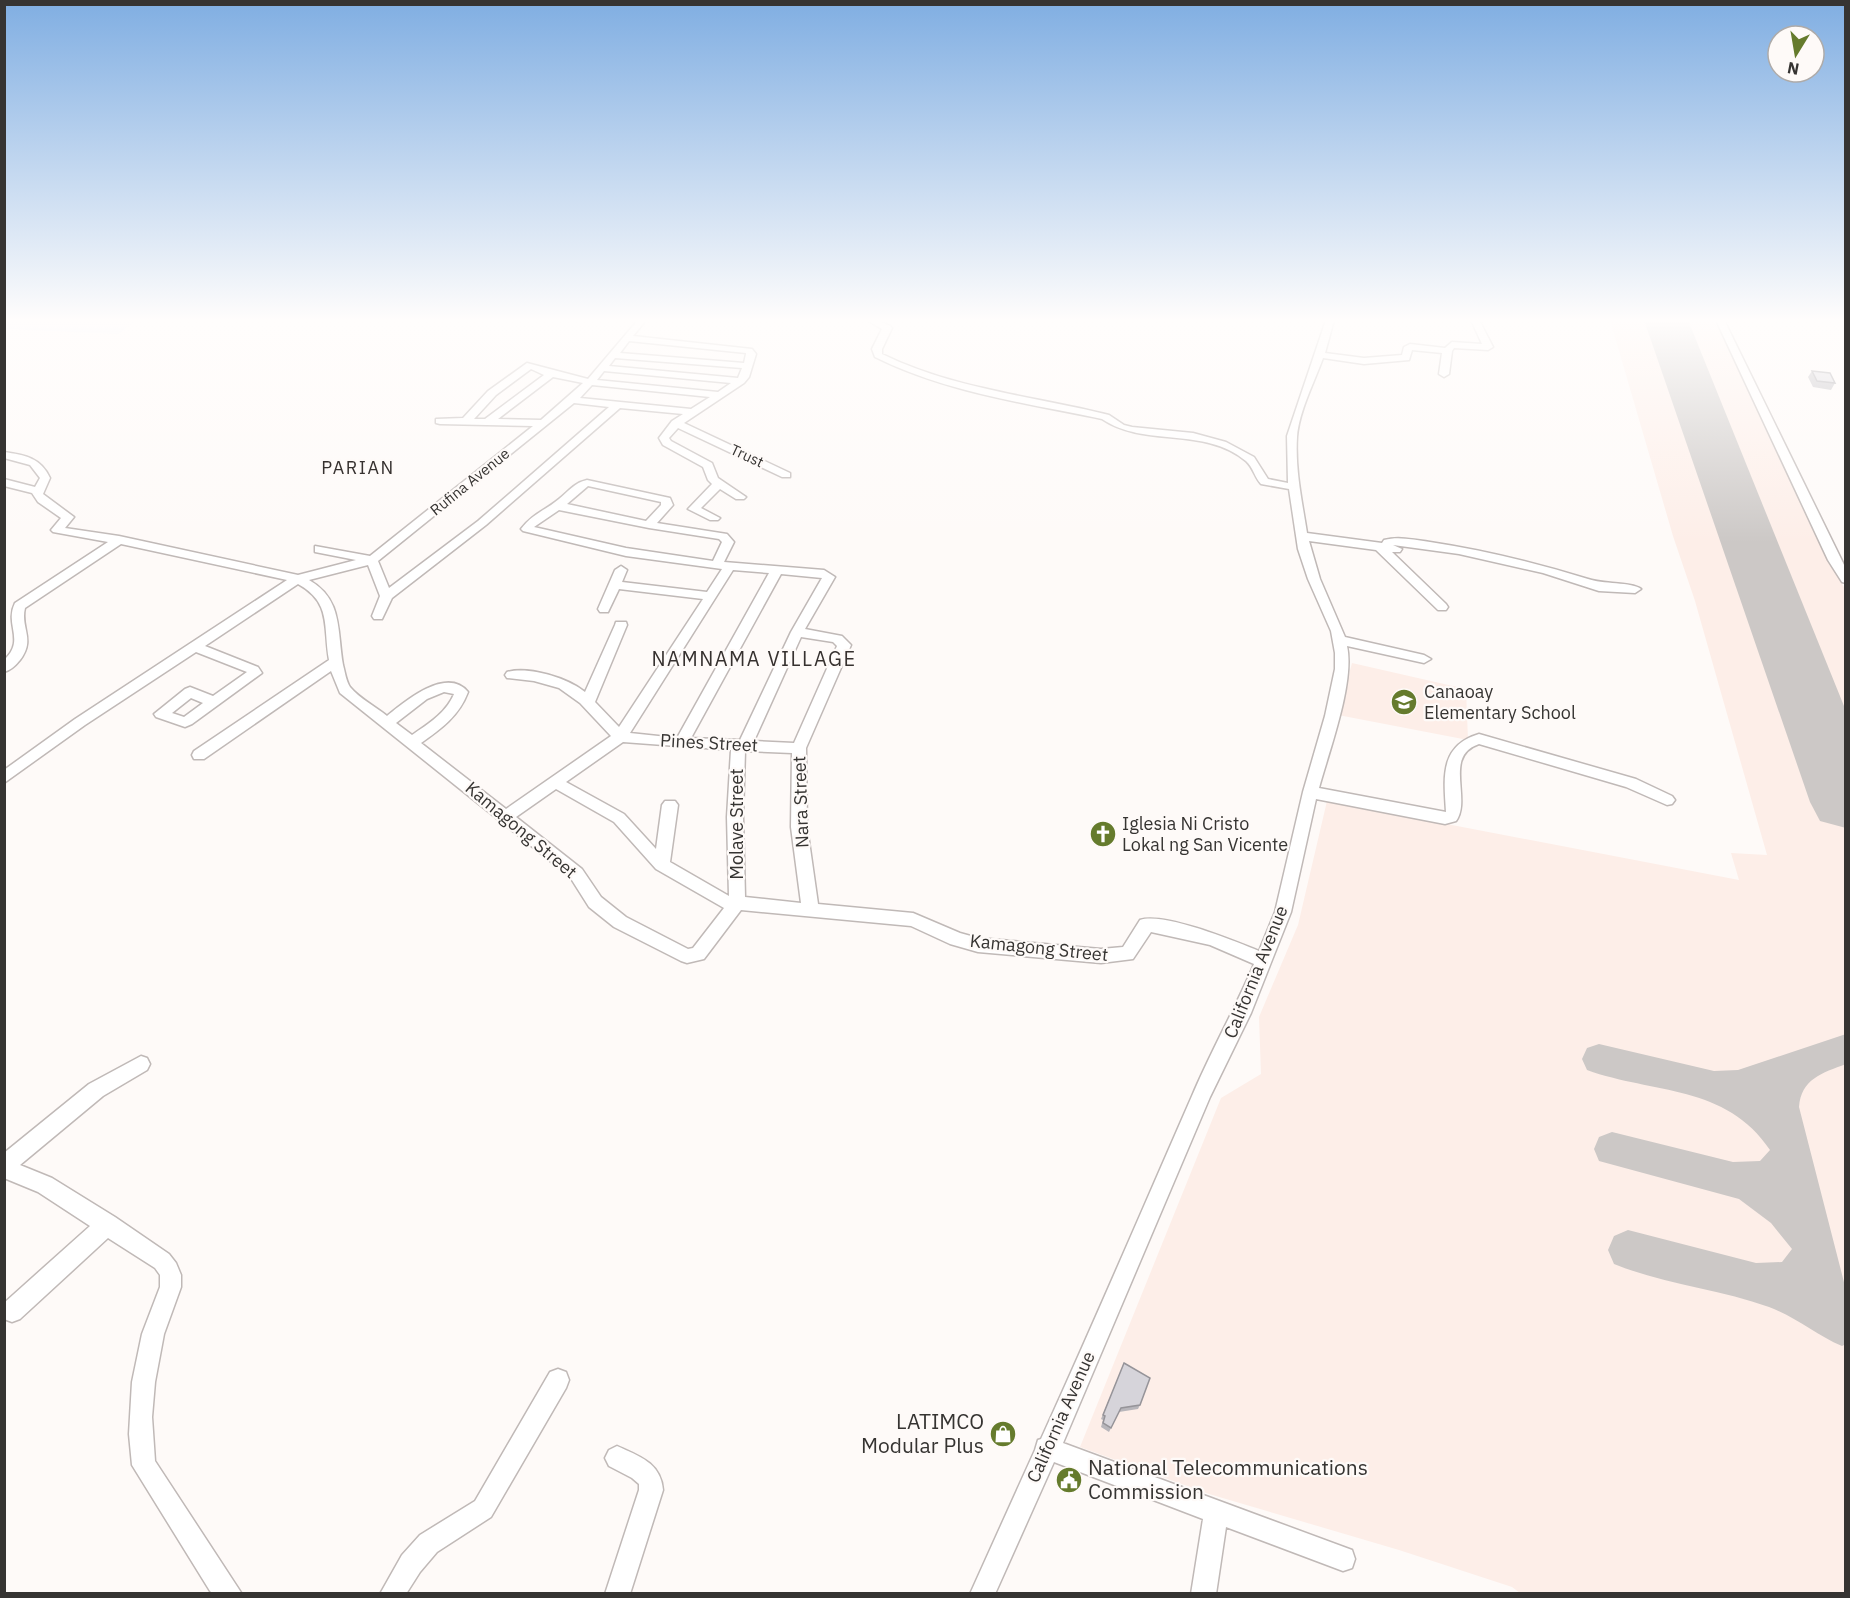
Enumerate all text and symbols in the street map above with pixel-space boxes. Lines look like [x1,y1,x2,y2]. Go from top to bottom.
north arrow [1766,24,1826,84]
text: N [1786,58,1801,80]
street label: Trust [728,440,767,471]
street label: Rufina Avenue [426,444,513,519]
district label: PARIAN [321,456,395,479]
district label: NAMNAMA VILLAGE [651,645,857,672]
place label: Canaoay Elementary School [1424,680,1576,724]
school or university icon: Canaoay Elementary School [1389,687,1419,717]
street label: Pines Street [660,728,759,757]
street label: Nara Street [787,756,814,848]
street label: Molave Street [725,768,748,880]
street label: Kamagong Street [461,776,582,883]
place label: Iglesia Ni Cristo Lokal ng San Vicente [1122,812,1288,856]
church icon: Iglesia Ni Cristo Lokal ng San Vicente [1088,819,1118,849]
street label: California Avenue [1218,902,1293,1042]
street label: Kamagong Street [969,929,1109,966]
street label: California Avenue [1021,1347,1100,1486]
place label: LATIMCO Modular Plus [861,1407,984,1459]
shop icon: LATIMCO Modular Plus [988,1419,1018,1449]
place label: National Telecommunications Commission [1088,1453,1368,1505]
public building icon: National Telecommunications Commission [1054,1465,1084,1495]

